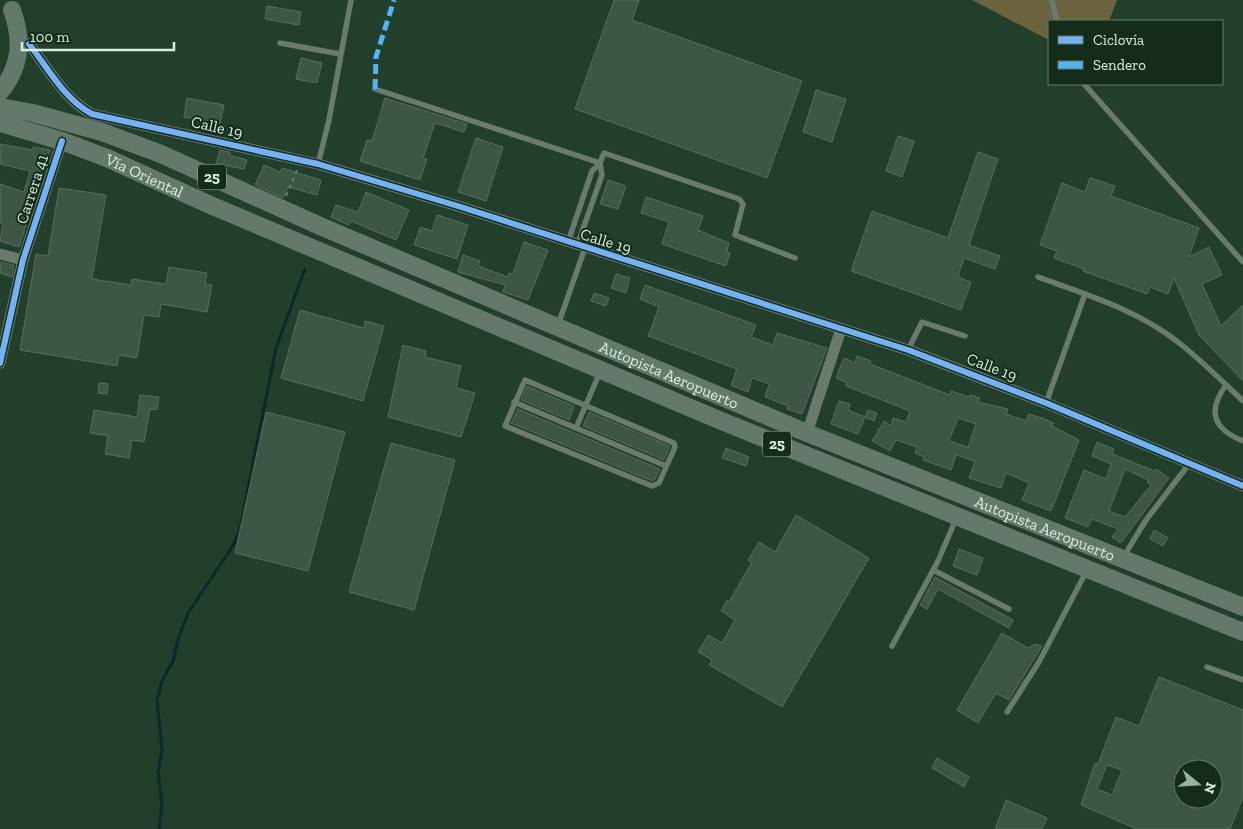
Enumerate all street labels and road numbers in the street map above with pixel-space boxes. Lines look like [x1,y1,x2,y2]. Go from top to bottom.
street label: Calle 19 [189,112,245,142]
street label: Vía Oriental [102,149,187,201]
street label: Carrera 41 [12,152,52,226]
road number: 25 [198,164,226,190]
street label: Calle 19 [578,224,634,258]
street label: Autopista Aeropuerto [597,336,742,412]
street label: Calle 19 [964,349,1020,385]
road number: 25 [763,432,791,456]
street label: Autopista Aeropuerto [972,491,1118,564]

